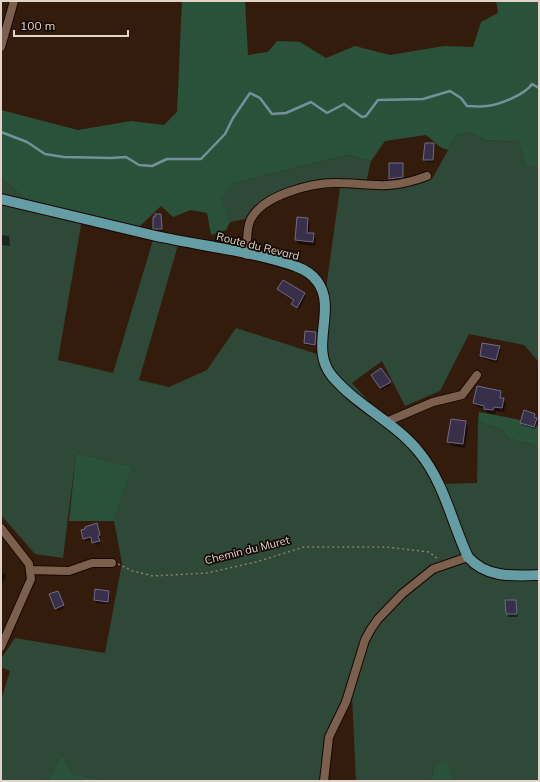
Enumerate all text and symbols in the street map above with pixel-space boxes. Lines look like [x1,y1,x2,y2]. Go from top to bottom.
scale bar [14,12,128,38]
text: 100 m [20,18,55,33]
street label: Route du Revard [215,229,301,263]
street label: Chemin du Muret [203,533,291,567]

